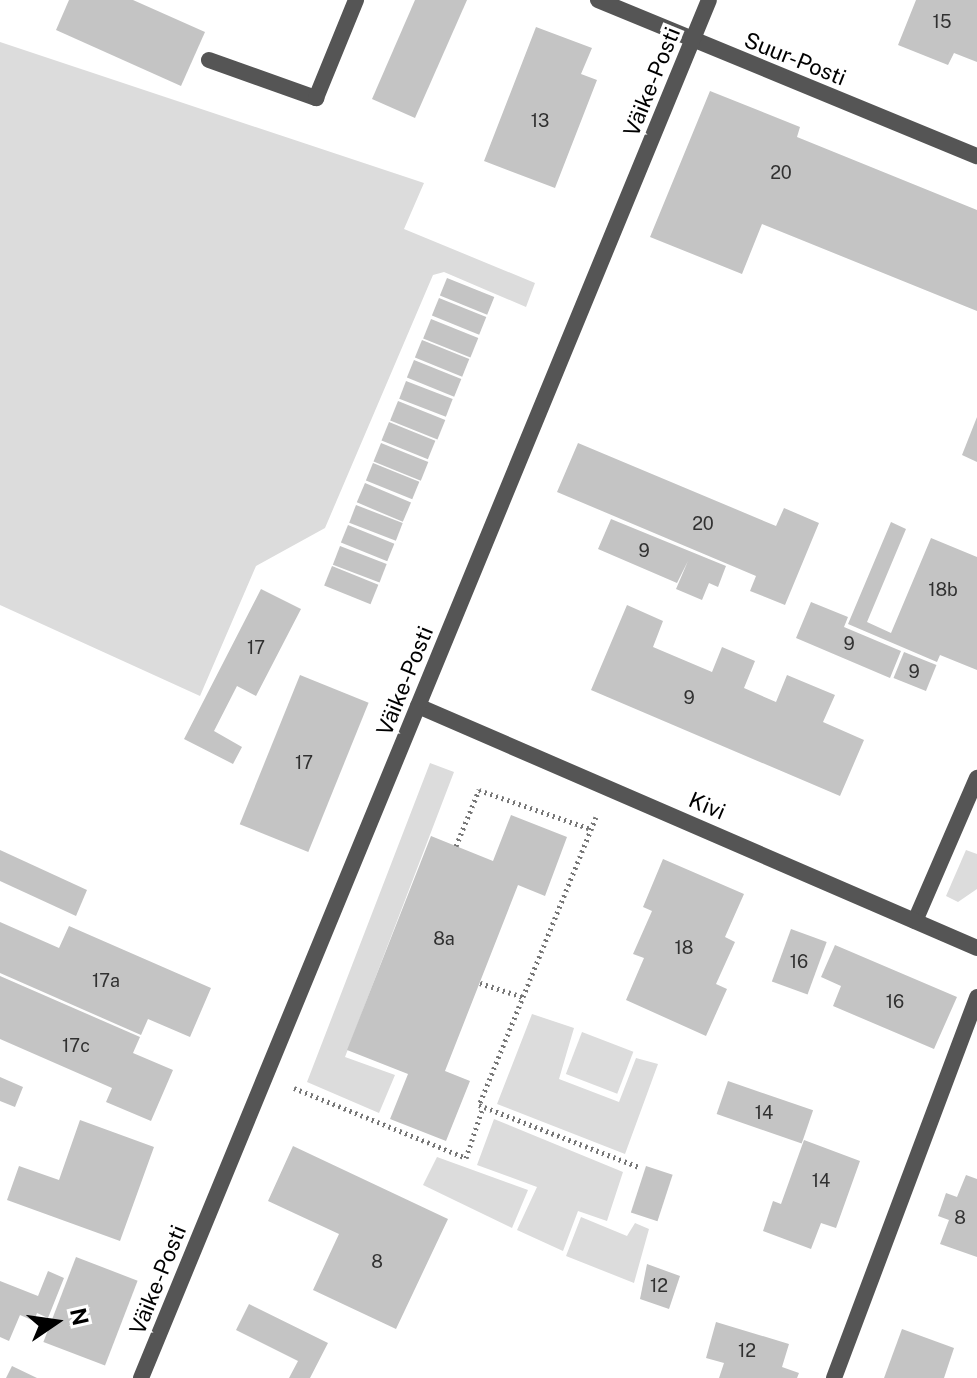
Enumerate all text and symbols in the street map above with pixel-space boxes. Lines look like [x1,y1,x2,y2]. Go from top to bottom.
house number: 15 [933,11,951,33]
street label: Väike-Posti [618,24,686,140]
street label: Suur-Posti [740,27,850,91]
house number: 13 [531,110,549,132]
house number: 20 [770,162,792,184]
house number: 20 [692,513,714,535]
house number: 9 [638,540,650,562]
house number: 18b [928,579,958,601]
street label: Väike-Posti [371,623,439,739]
house number: 9 [843,633,855,655]
house number: 17 [247,637,265,659]
house number: 9 [908,661,920,683]
house number: 9 [683,687,695,709]
house number: 17 [295,752,313,774]
street label: Kivi [685,787,729,825]
house number: 8a [433,928,455,950]
house number: 18 [675,937,693,959]
house number: 16 [790,951,808,973]
house number: 17a [92,970,120,992]
house number: 16 [886,991,904,1013]
house number: 17c [62,1035,90,1057]
house number: 14 [755,1102,773,1124]
house number: 14 [812,1170,830,1192]
house number: 8 [954,1207,966,1229]
street label: Väike-Posti [124,1222,192,1338]
house number: 8 [371,1251,383,1273]
house number: 12 [650,1275,668,1297]
north arrow [16,1282,96,1362]
text: N [65,1305,94,1328]
house number: 12 [738,1340,756,1362]

